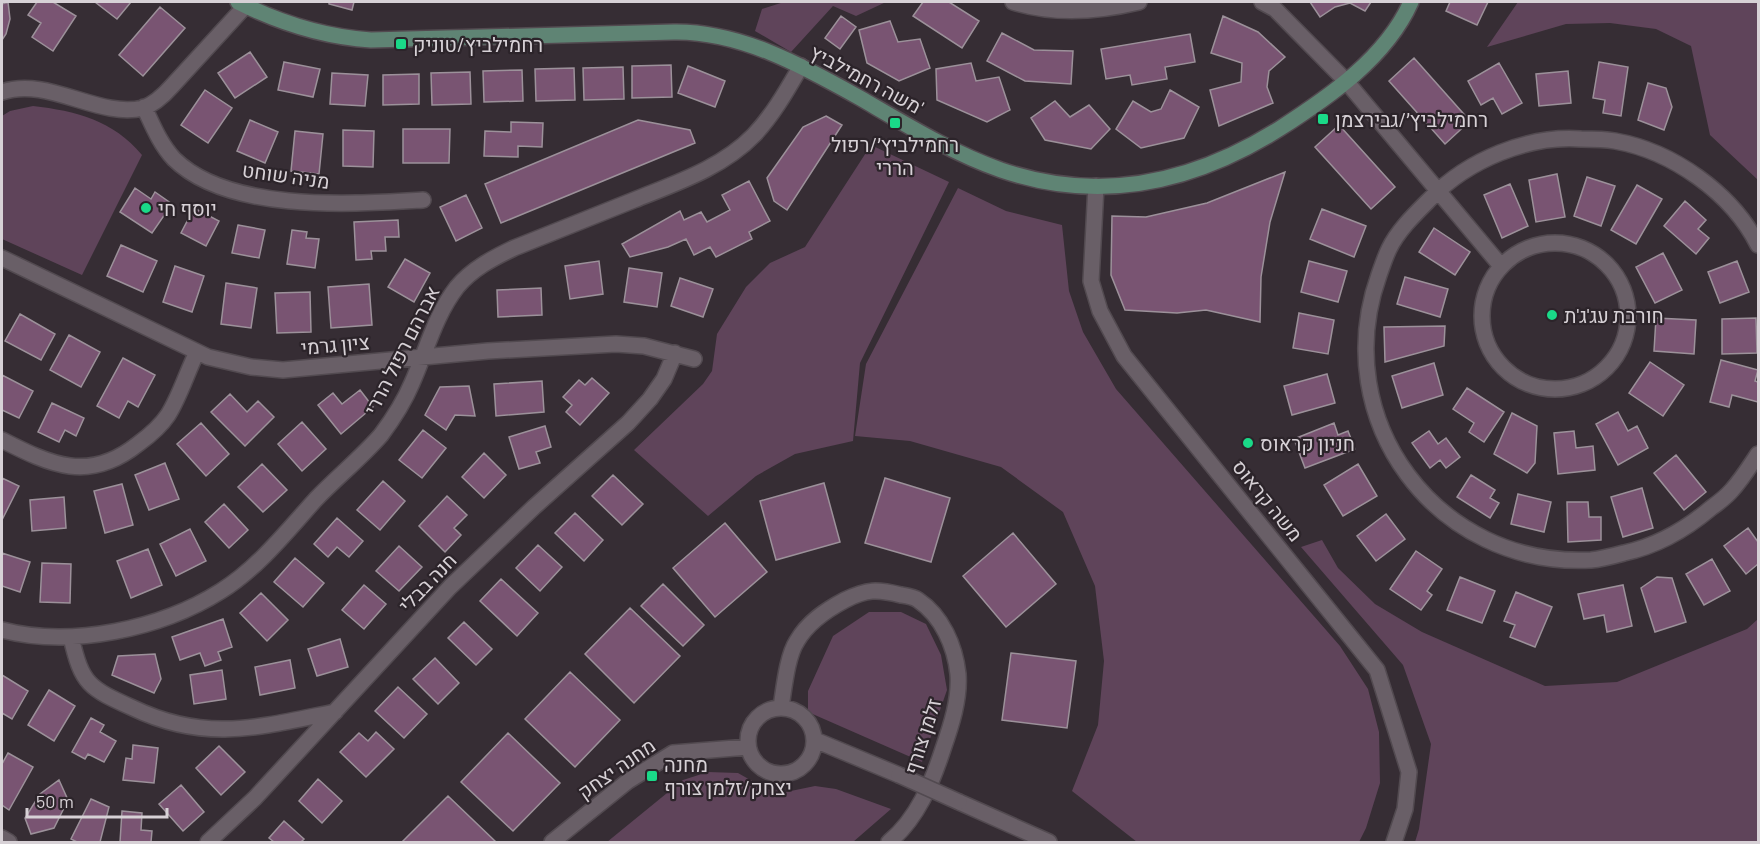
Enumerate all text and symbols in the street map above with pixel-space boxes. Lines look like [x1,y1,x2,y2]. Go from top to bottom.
place label: רחמילביץ/טוניק [413,32,543,56]
marker: רחמילביץ/טוניק [394,37,408,51]
street label: משה רחמילביץ' [806,39,928,119]
place label: רחמילביץ׳/גבירצמן [1335,107,1488,131]
marker: רחמילביץ׳/גבירצמן [1316,112,1330,126]
marker: רחמילביץ׳/רפול הררי [888,116,902,130]
place label: רחמילביץ׳/רפול הררי [831,132,959,179]
street label: מניה שוחט [241,157,331,193]
place label: יוסף חי [158,196,217,220]
marker: יוסף חי [139,201,153,215]
street label: אברהם רפול הררי [358,281,444,419]
place label: חורבת עג'ג'ת [1564,303,1664,327]
marker: חורבת עג'ג'ת [1545,308,1559,322]
street label: ציון גרמי [300,329,370,359]
place label: חניון קראוס [1260,431,1355,455]
marker: חניון קראוס [1241,436,1255,450]
street label: משה קראוס [1228,454,1308,546]
street label: חנה בבלי [393,548,461,616]
street label: זלמן צורף [898,695,946,777]
street label: מחנה יצחק [573,733,659,803]
place label: מחנה יצחק/זלמן צורף [664,752,792,799]
marker: מחנה יצחק/זלמן צורף [645,769,659,783]
scale bar [27,781,166,819]
text: 50 m [36,790,74,812]

